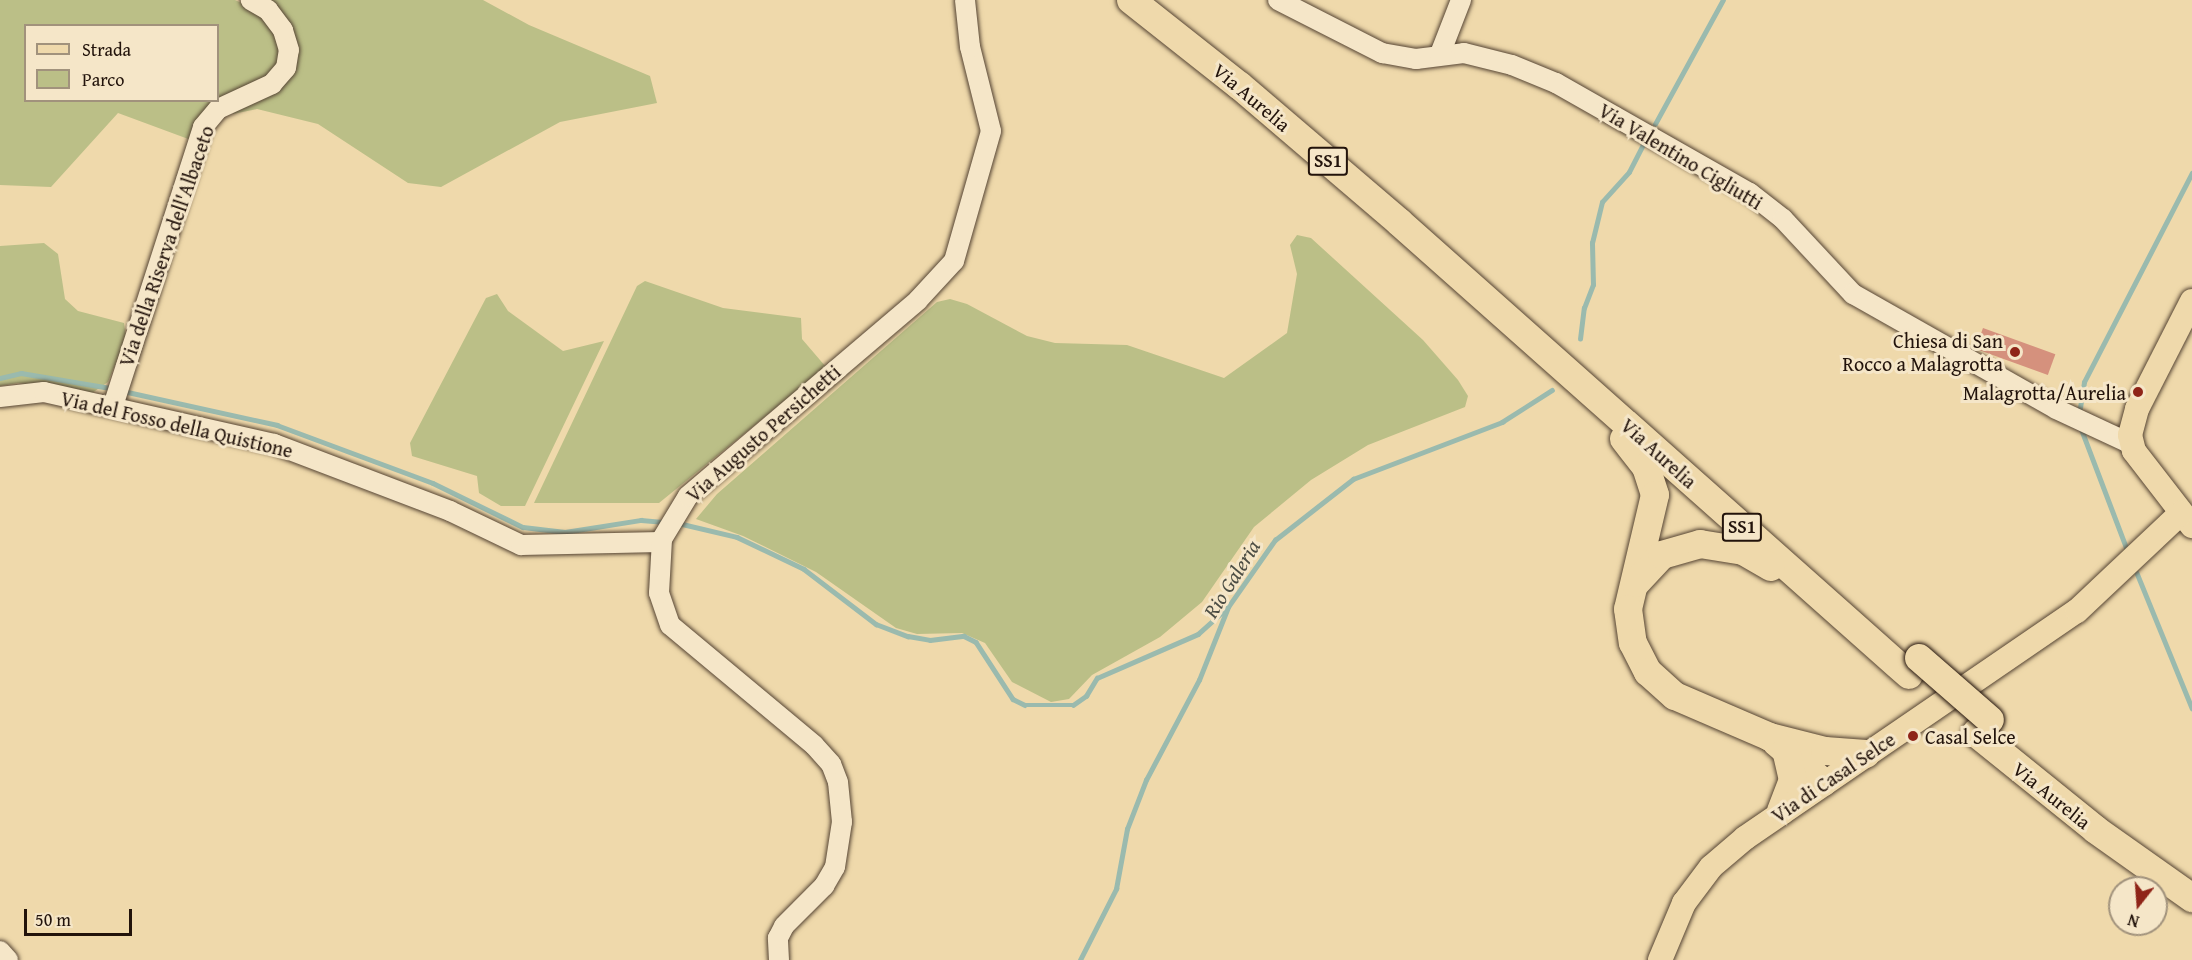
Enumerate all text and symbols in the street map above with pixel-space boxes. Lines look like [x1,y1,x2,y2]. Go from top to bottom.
legend [24,24,219,102]
text: Strada [82,36,131,63]
street label: Via Aurelia [1208,58,1296,136]
text: Parco [82,66,125,93]
street label: Via Valentino Cigliutti [1595,98,1767,214]
street label: Via della Riserva dell'Albaceto [113,122,219,370]
road number: SS1 [1307,146,1349,176]
place label: Chiesa di San Rocco a Malagrotta [1842,328,2003,375]
marker: Chiesa di San Rocco a Malagrotta [2008,345,2022,359]
street label: Via Augusto Persichetti [681,359,845,507]
place label: Malagrotta/Aurelia [1963,380,2126,404]
marker: Malagrotta/Aurelia [2131,385,2145,399]
street label: Via del Fosso della Quistione [59,386,295,462]
street label: Via Aurelia [1616,413,1702,493]
road number: SS1 [1721,512,1763,542]
water label: Rio Galeria [1198,535,1266,623]
place label: Casal Selce [1925,724,2016,748]
street label: Via di Casal Selce [1767,727,1899,827]
marker: Casal Selce [1906,729,1920,743]
street label: Via Aurelia [2008,756,2096,834]
north arrow [2108,876,2168,936]
scale bar [27,897,135,935]
text: 50 m [35,906,71,933]
text: N [2125,908,2142,934]

